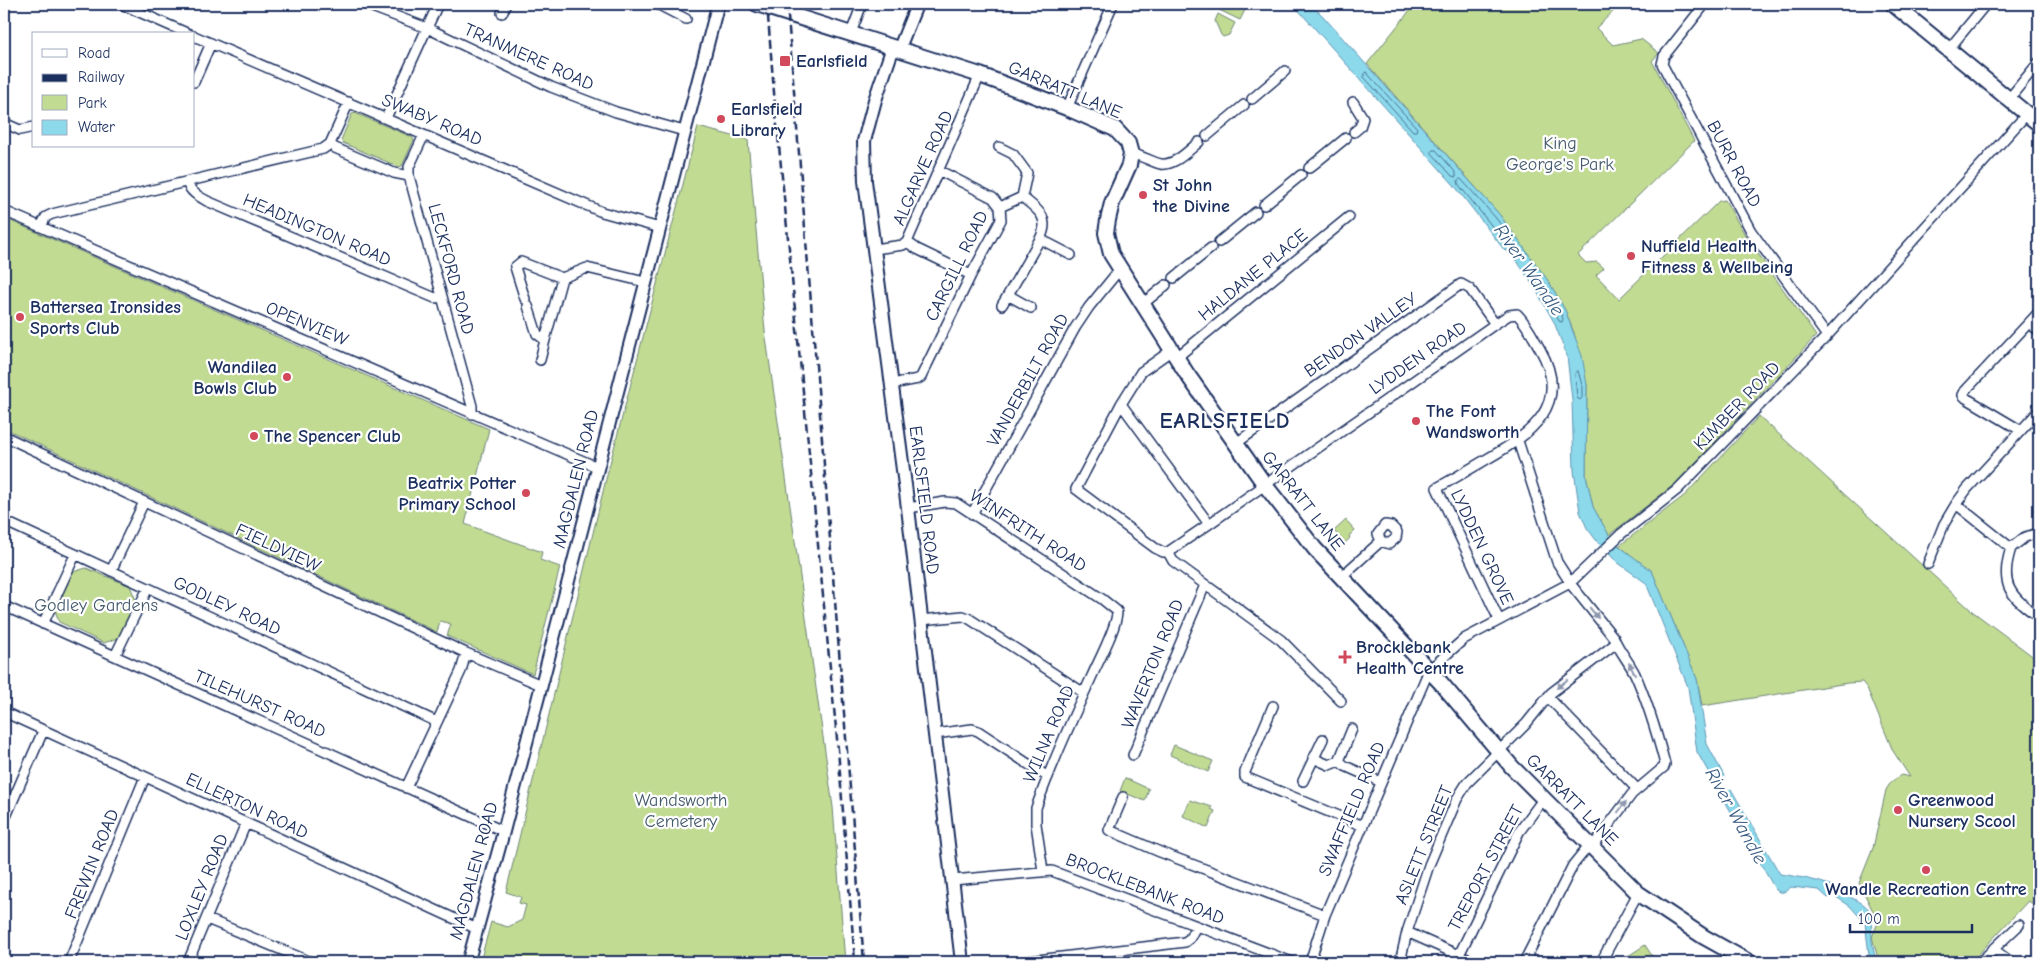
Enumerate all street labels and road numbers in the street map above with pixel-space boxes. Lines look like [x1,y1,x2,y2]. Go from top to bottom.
street label: TRANMERE ROAD [461,19,597,95]
street label: GARRATT LANE [1005,57,1125,123]
street label: SWABY ROAD [379,89,485,151]
street label: ALGARVE ROAD [888,107,958,229]
street label: BURR ROAD [1702,117,1766,211]
street label: HEADINGTON ROAD [240,189,394,271]
street label: LECKFORD ROAD [423,201,479,337]
street label: CARGILL ROAD [921,207,993,325]
street label: HALDANE PLACE [1194,224,1312,325]
street label: BENDON VALLEY [1300,288,1422,382]
street label: OPENVIEW [263,297,352,351]
street label: VANDERBILT ROAD [983,310,1073,450]
street label: LYDDEN ROAD [1365,317,1471,399]
street label: KIMBER ROAD [1689,357,1785,455]
street label: MAGDALEN ROAD [549,408,603,550]
street label: EARLSFIELD ROAD [904,424,944,576]
street label: GARRATT LANE [1257,447,1349,555]
street label: WINFRITH ROAD [966,485,1090,577]
street label: LYDDEN GROVE [1446,486,1518,608]
street label: FIELDVIEW [232,519,324,577]
street label: GODLEY ROAD [170,572,284,640]
street label: WAVERTON ROAD [1118,596,1188,732]
street label: TILEHURST ROAD [191,666,329,742]
street label: WILNA ROAD [1019,682,1079,786]
street label: SWAFFIELD ROAD [1314,739,1390,879]
street label: GARRATT LANE [1522,750,1622,850]
street label: ELLERTON ROAD [183,769,311,843]
street label: ASLETT STREET [1391,782,1458,908]
street label: MAGDALEN ROAD [445,800,503,942]
street label: TREPORT STREET [1444,801,1528,935]
street label: FREWIN ROAD [60,806,124,922]
street label: LOXLEY ROAD [171,831,233,943]
street label: BROCKLEBANK ROAD [1063,849,1227,929]

